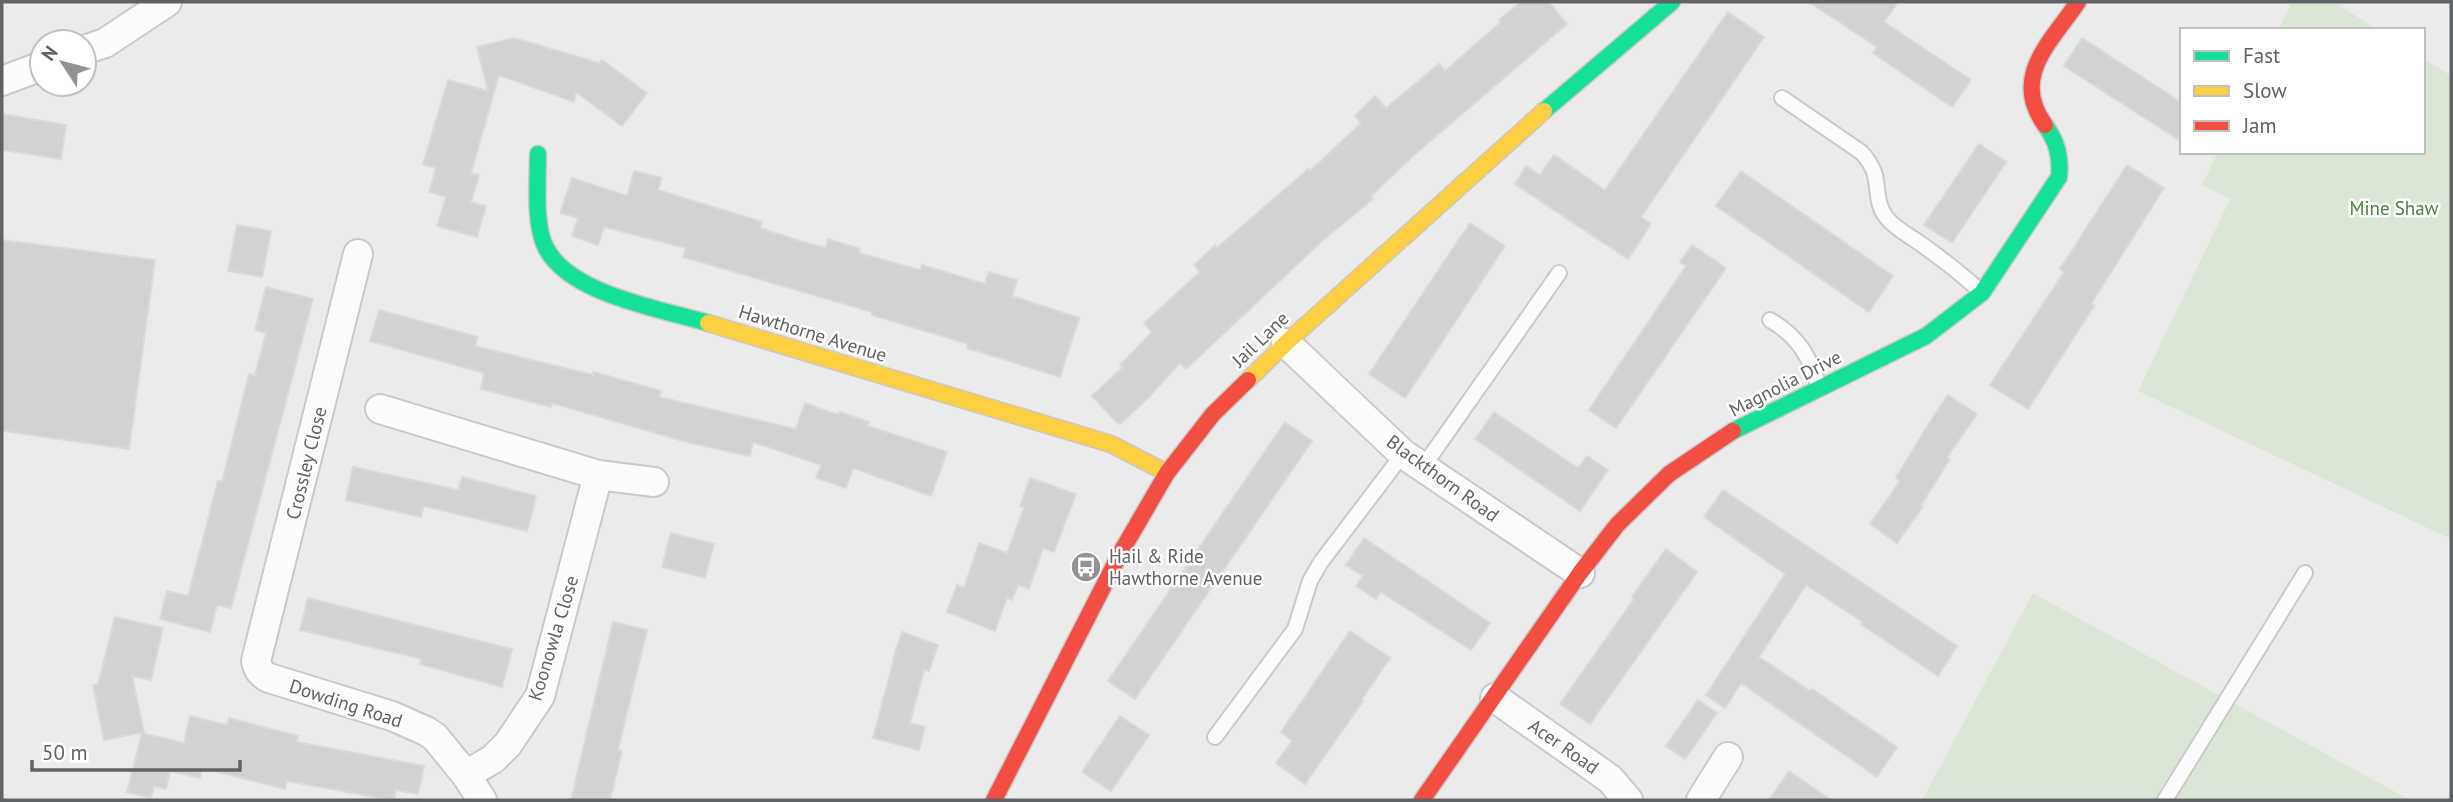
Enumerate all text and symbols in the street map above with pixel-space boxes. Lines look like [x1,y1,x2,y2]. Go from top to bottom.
north arrow [28,28,98,98]
legend [2180,28,2425,154]
text: N [36,41,63,65]
text: Fast [2243,42,2280,69]
text: Slow [2243,77,2287,104]
text: Jam [2242,112,2277,139]
park label: Mine Shaw [2349,196,2439,220]
street label: Hawthorne Avenue [736,299,890,367]
street label: Jail Lane [1226,306,1293,372]
street label: Magnolia Drive [1725,344,1845,422]
street label: Crossley Close [280,404,332,522]
street label: Blackthorn Road [1382,429,1504,527]
place label: Hail & Ride Hawthorne Avenue [1109,544,1262,590]
bus stop icon: Hail & Ride Hawthorne Avenue [1069,550,1103,584]
street label: Koonowla Close [523,572,583,704]
street label: Dowding Road [286,673,406,733]
street label: Acer Road [1524,713,1604,779]
scale bar [32,728,240,772]
text: 50 m [42,739,88,766]

